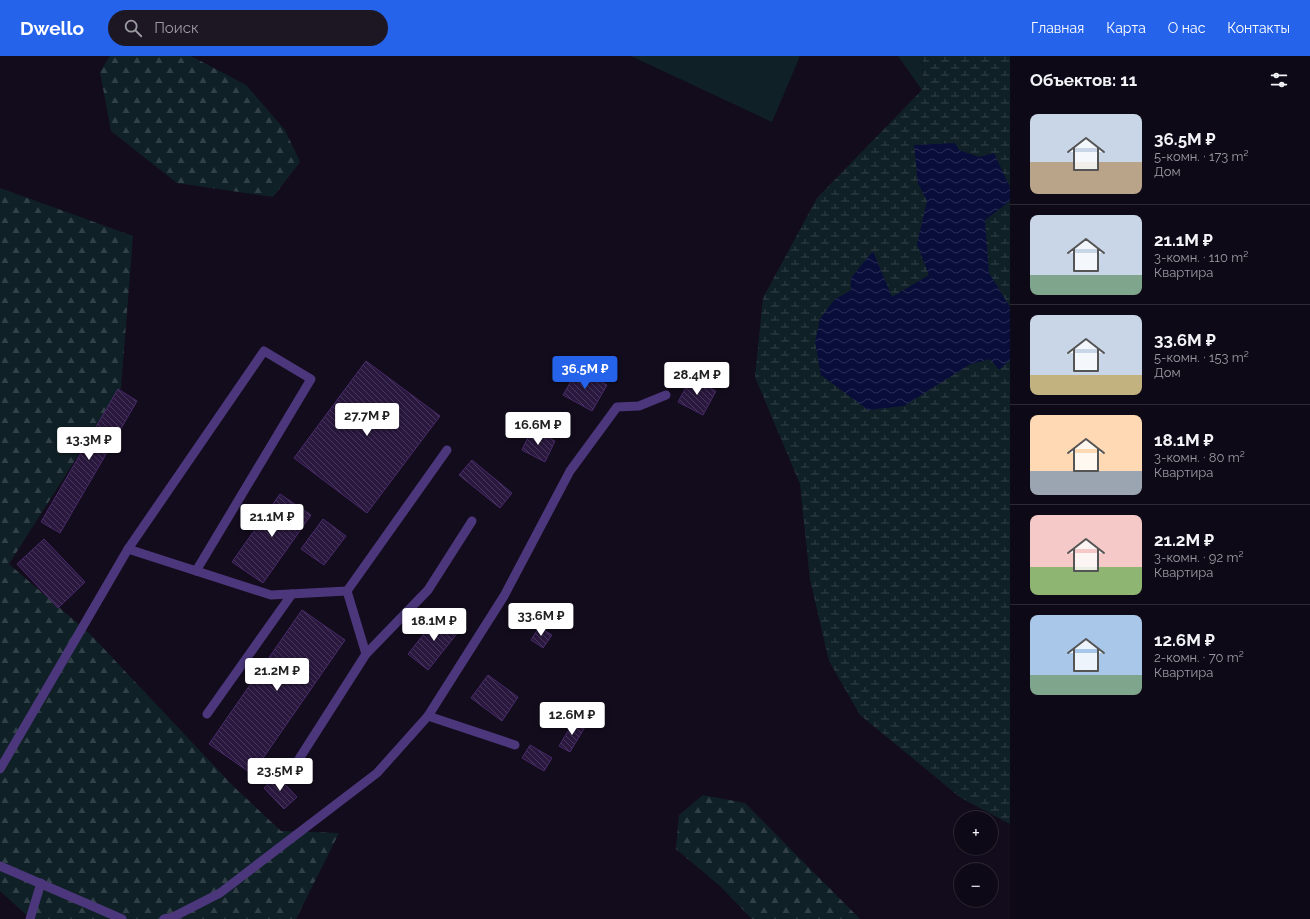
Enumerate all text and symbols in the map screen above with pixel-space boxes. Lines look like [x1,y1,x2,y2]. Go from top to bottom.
search box [108,10,388,46]
text: Dwello [20,17,84,39]
icon: search [122,17,144,39]
text: Поиск [154,19,199,37]
text: Главная [1031,20,1084,36]
text: Карта [1106,20,1146,36]
text: О нас [1168,20,1205,36]
text: Контакты [1227,20,1290,36]
icon: filters [1268,69,1290,91]
text: Объектов: 11 [1030,70,1137,90]
text: 36.5M ₽ [1154,129,1216,149]
icon: home [1062,130,1110,178]
text: 5-комн. · 173 m² [1154,149,1249,164]
text: Дом [1154,164,1181,179]
text: 21.1M ₽ [1154,230,1213,250]
icon: home [1062,231,1110,279]
text: 3-комн. · 110 m² [1154,250,1248,265]
text: Квартира [1154,265,1213,280]
text: 33.6M ₽ [1154,330,1216,350]
icon: home [1062,331,1110,379]
text: 5-комн. · 153 m² [1154,350,1249,365]
pin: 36.5M ₽ [548,356,622,390]
text: 36.5M ₽ [561,361,609,376]
pin: 28.4M ₽ [660,362,734,396]
text: Дом [1154,365,1181,380]
text: 28.4M ₽ [673,367,721,382]
pin: 27.7M ₽ [330,403,404,437]
text: 27.7M ₽ [344,408,390,423]
pin: 16.6M ₽ [501,412,575,446]
text: 16.6M ₽ [514,417,562,432]
pin: 13.3M ₽ [52,427,126,461]
text: 18.1M ₽ [1154,430,1214,450]
icon: home [1062,431,1110,479]
text: 13.3M ₽ [66,432,112,447]
text: 3-комн. · 80 m² [1154,450,1245,465]
text: Квартира [1154,465,1213,480]
pin: 21.1M ₽ [235,504,309,538]
text: 21.1M ₽ [249,509,295,524]
text: 21.2M ₽ [1154,530,1214,550]
icon: home [1062,531,1110,579]
text: 3-комн. · 92 m² [1154,550,1244,565]
text: Квартира [1154,565,1213,580]
pin: 33.6M ₽ [504,603,578,637]
pin: 18.1M ₽ [397,608,471,642]
text: 33.6M ₽ [517,608,565,623]
text: 18.1M ₽ [411,613,457,628]
text: 12.6M ₽ [1154,630,1215,650]
icon: home [1062,631,1110,679]
text: 2-комн. · 70 m² [1154,650,1244,665]
pin: 21.2M ₽ [240,658,314,692]
text: 21.2M ₽ [254,663,300,678]
text: Квартира [1154,665,1213,680]
pin: 12.6M ₽ [535,702,609,736]
text: 12.6M ₽ [549,707,595,722]
pin: 23.5M ₽ [243,758,317,792]
text: 23.5M ₽ [257,763,303,778]
map controls [954,811,998,907]
button: + [954,811,998,855]
button: − [954,863,998,907]

